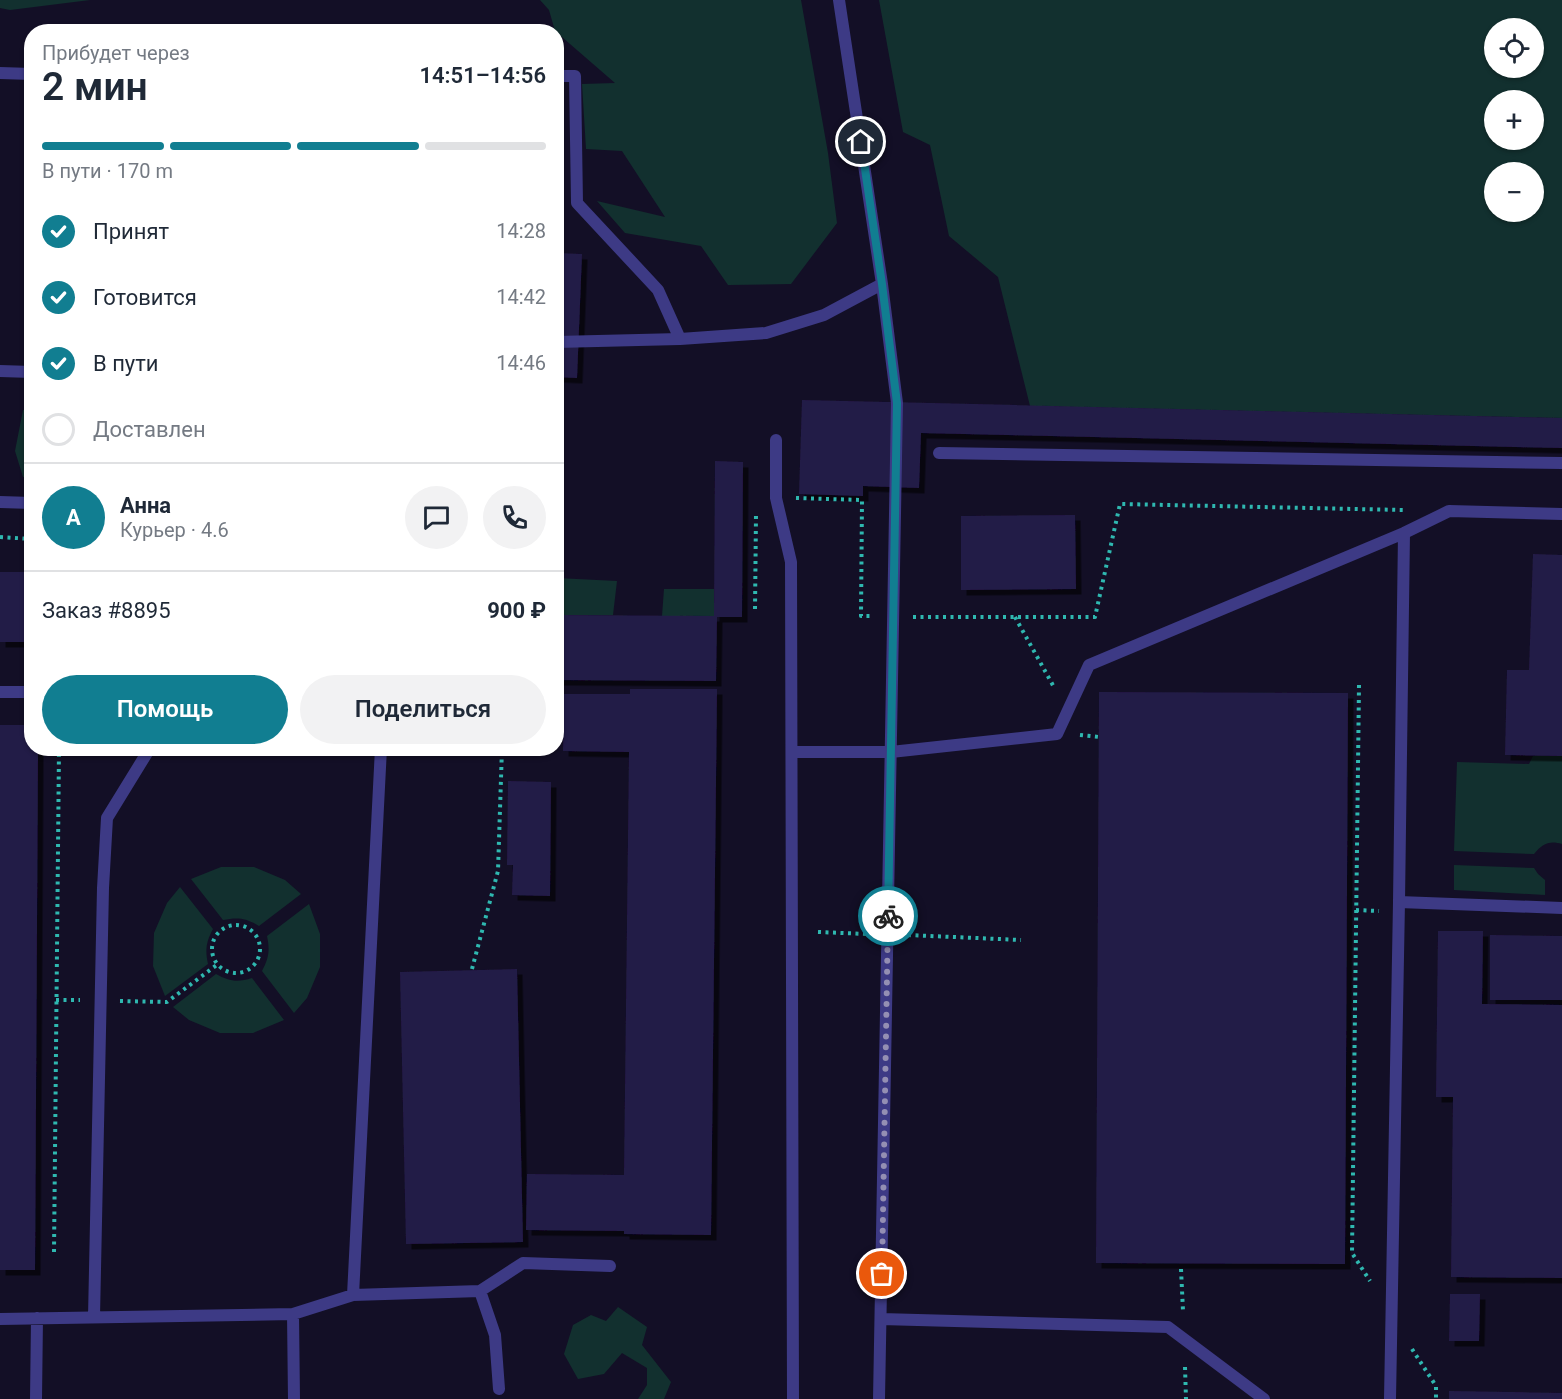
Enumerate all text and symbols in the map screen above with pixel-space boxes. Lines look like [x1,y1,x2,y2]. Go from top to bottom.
map controls [1484,18,1544,222]
button: locate [1484,18,1544,78]
text: Прибудет через [42,41,190,65]
text: 14:51–14:56 [419,63,546,88]
text: 2 мин [42,64,148,110]
button: + [1484,90,1544,150]
pin [835,116,886,167]
icon: home [844,125,877,158]
text: В пути · 170 m [42,159,173,183]
button: − [1484,162,1544,222]
icon: check [42,215,75,248]
text: Принят [93,219,169,244]
text: 14:28 [496,219,546,243]
icon: check [42,281,75,314]
text: Готовится [93,285,197,310]
text: 14:42 [496,285,546,309]
icon: check [42,347,75,380]
text: В пути [93,351,159,376]
text: 14:46 [496,351,546,375]
text: Доставлен [93,417,206,442]
button: chat [405,486,468,549]
button: phone [483,486,546,549]
text: Анна [120,493,171,518]
text: А [66,505,81,530]
text: Курьер · 4.6 [120,518,229,542]
text: Заказ #8895 [42,598,171,623]
text: 900 ₽ [487,598,546,623]
button: Помощь [42,675,288,744]
button: Поделиться [300,675,546,744]
courier [858,886,918,946]
icon: bike [872,900,905,933]
pin [856,1248,907,1299]
icon: bag [865,1257,898,1290]

